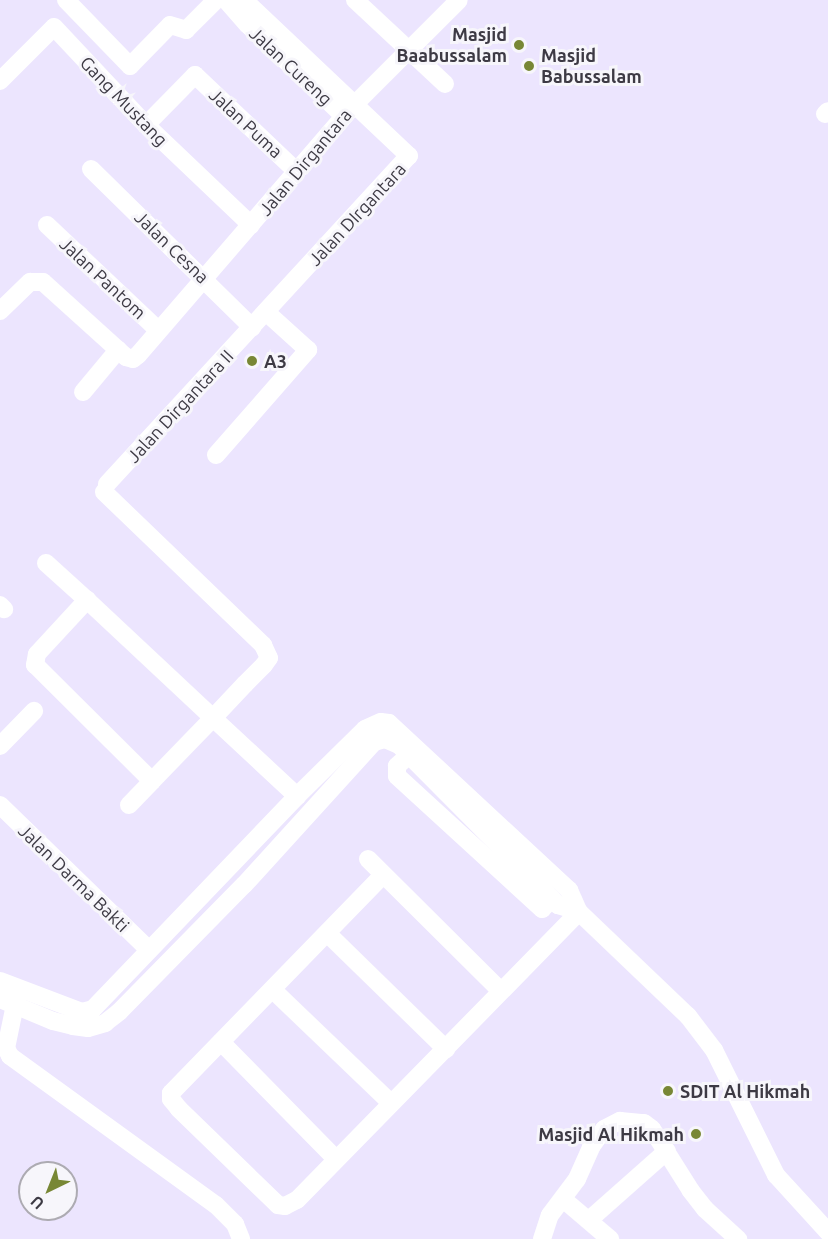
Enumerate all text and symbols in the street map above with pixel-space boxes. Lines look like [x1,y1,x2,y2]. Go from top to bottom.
street label: Jalan Cureng [245,22,337,110]
place label: Masjid Baabussalam [396,24,507,66]
marker: Masjid Baabussalam [512,38,526,52]
place label: Masjid Babussalam [541,45,642,88]
street label: Gang Mustang [76,52,172,150]
marker: Masjid Babussalam [522,59,536,73]
street label: Jalan Puma [205,84,287,162]
street label: Jalan Dirgantara [254,104,356,220]
street label: Jalan DIrgantara [304,158,410,270]
street label: Jalan Cesna [130,206,214,288]
street label: Jalan Pantom [56,233,150,323]
street label: Jalan Dirgantara II [122,345,238,467]
place label: A3 [264,350,287,372]
marker: A3 [245,354,259,368]
street label: Jalan Darma Bakti [14,820,134,936]
place label: SDIT Al Hikmah [680,1080,810,1102]
marker: SDIT Al Hikmah [661,1084,675,1098]
place label: Masjid Al Hikmah [538,1123,684,1145]
marker: Masjid Al Hikmah [689,1127,703,1141]
north arrow [18,1161,78,1221]
text: U [27,1192,47,1213]

